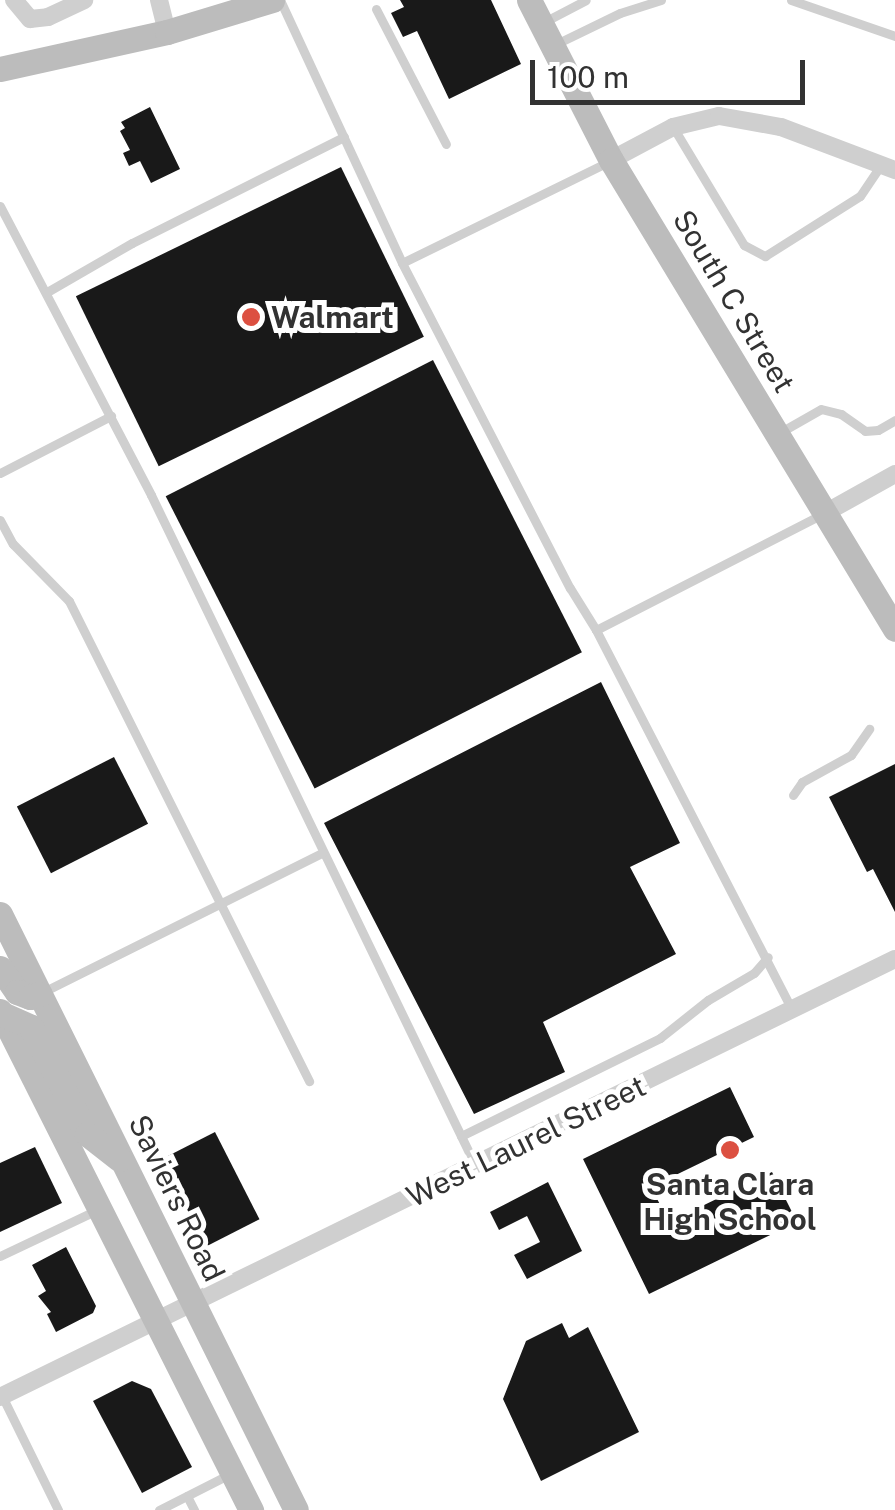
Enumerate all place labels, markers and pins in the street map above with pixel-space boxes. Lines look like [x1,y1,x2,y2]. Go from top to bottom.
place label: Walmart [271,299,394,335]
marker: Walmart [240,306,262,328]
marker: Santa Clara High School [719,1139,741,1161]
place label: Santa Clara High School [643,1166,817,1236]

